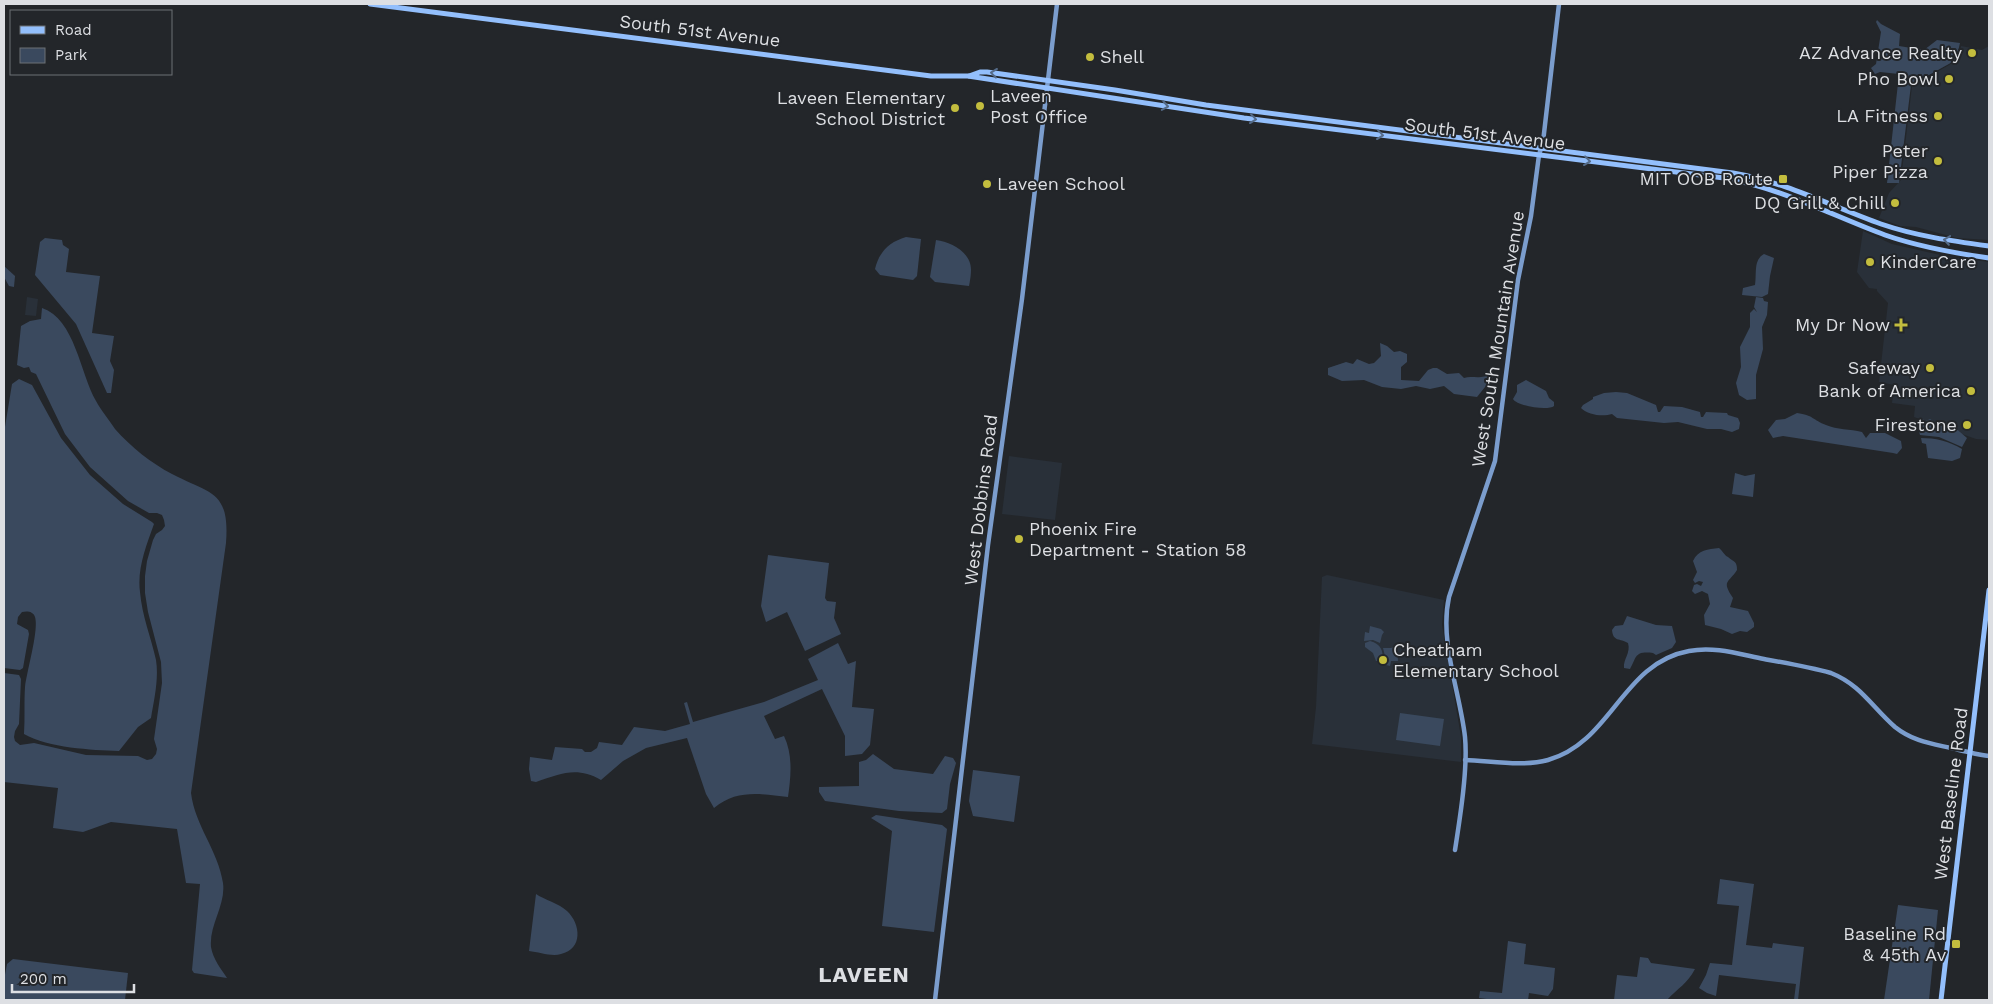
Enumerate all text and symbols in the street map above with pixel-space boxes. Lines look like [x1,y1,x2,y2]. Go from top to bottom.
legend [10,10,172,75]
street label: South 51st Avenue [618,10,782,51]
text: Road [55,21,92,39]
place label: AZ Advance Realty [1799,42,1963,63]
text: Park [55,46,88,64]
place label: Shell [1100,46,1145,67]
marker: AZ Advance Realty [1966,47,1978,59]
marker: Shell [1084,51,1096,63]
place label: Pho Bowl [1857,68,1939,89]
one-way arrow [990,69,998,79]
marker: Pho Bowl [1943,73,1955,85]
place label: Laveen Post Office [990,85,1088,127]
place label: Laveen Elementary School District [777,87,946,129]
marker: Laveen Post Office [974,100,986,112]
one-way arrow [1160,100,1169,110]
marker: Laveen Elementary School District [949,102,961,114]
place label: LA Fitness [1836,105,1928,126]
marker: LA Fitness [1932,110,1944,122]
one-way arrow [1250,113,1258,124]
street label: South 51st Avenue [1403,113,1567,154]
one-way arrow [1376,129,1384,140]
place label: Peter Piper Pizza [1832,140,1928,182]
one-way arrow [1584,155,1592,166]
marker: Peter Piper Pizza [1932,155,1944,167]
place label: MIT OOB Route [1639,168,1773,189]
place label: Laveen School [997,173,1125,194]
marker: MIT OOB Route [1777,173,1789,185]
marker: Laveen School [981,178,993,190]
place label: DQ Grill & Chill [1754,192,1885,213]
marker: DQ Grill & Chill [1889,197,1901,209]
street label: West South Mountain Avenue [1467,209,1528,469]
one-way arrow [1943,236,1952,246]
place label: KinderCare [1880,251,1977,272]
marker: KinderCare [1864,256,1876,268]
place label: My Dr Now [1795,314,1890,335]
marker: My Dr Now [1894,318,1908,332]
place label: Safeway [1848,357,1921,378]
marker: Safeway [1924,362,1936,374]
place label: Bank of America [1818,380,1961,401]
marker: Bank of America [1965,385,1977,397]
street label: West Dobbins Road [960,413,1001,587]
place label: Firestone [1874,414,1957,435]
marker: Firestone [1961,419,1973,431]
place label: Phoenix Fire Department - Station 58 [1029,518,1247,560]
marker: Phoenix Fire Department - Station 58 [1013,533,1025,545]
place label: Cheatham Elementary School [1393,639,1559,681]
marker: Cheatham Elementary School [1377,654,1389,666]
street label: West Baseline Road [1929,706,1972,882]
place label: Baseline Rd & 45th Av [1843,923,1947,965]
marker: Baseline Rd & 45th Av [1950,938,1962,950]
scale bar [12,962,135,994]
district label: LAVEEN [818,962,910,987]
text: 200 m [20,970,67,988]

